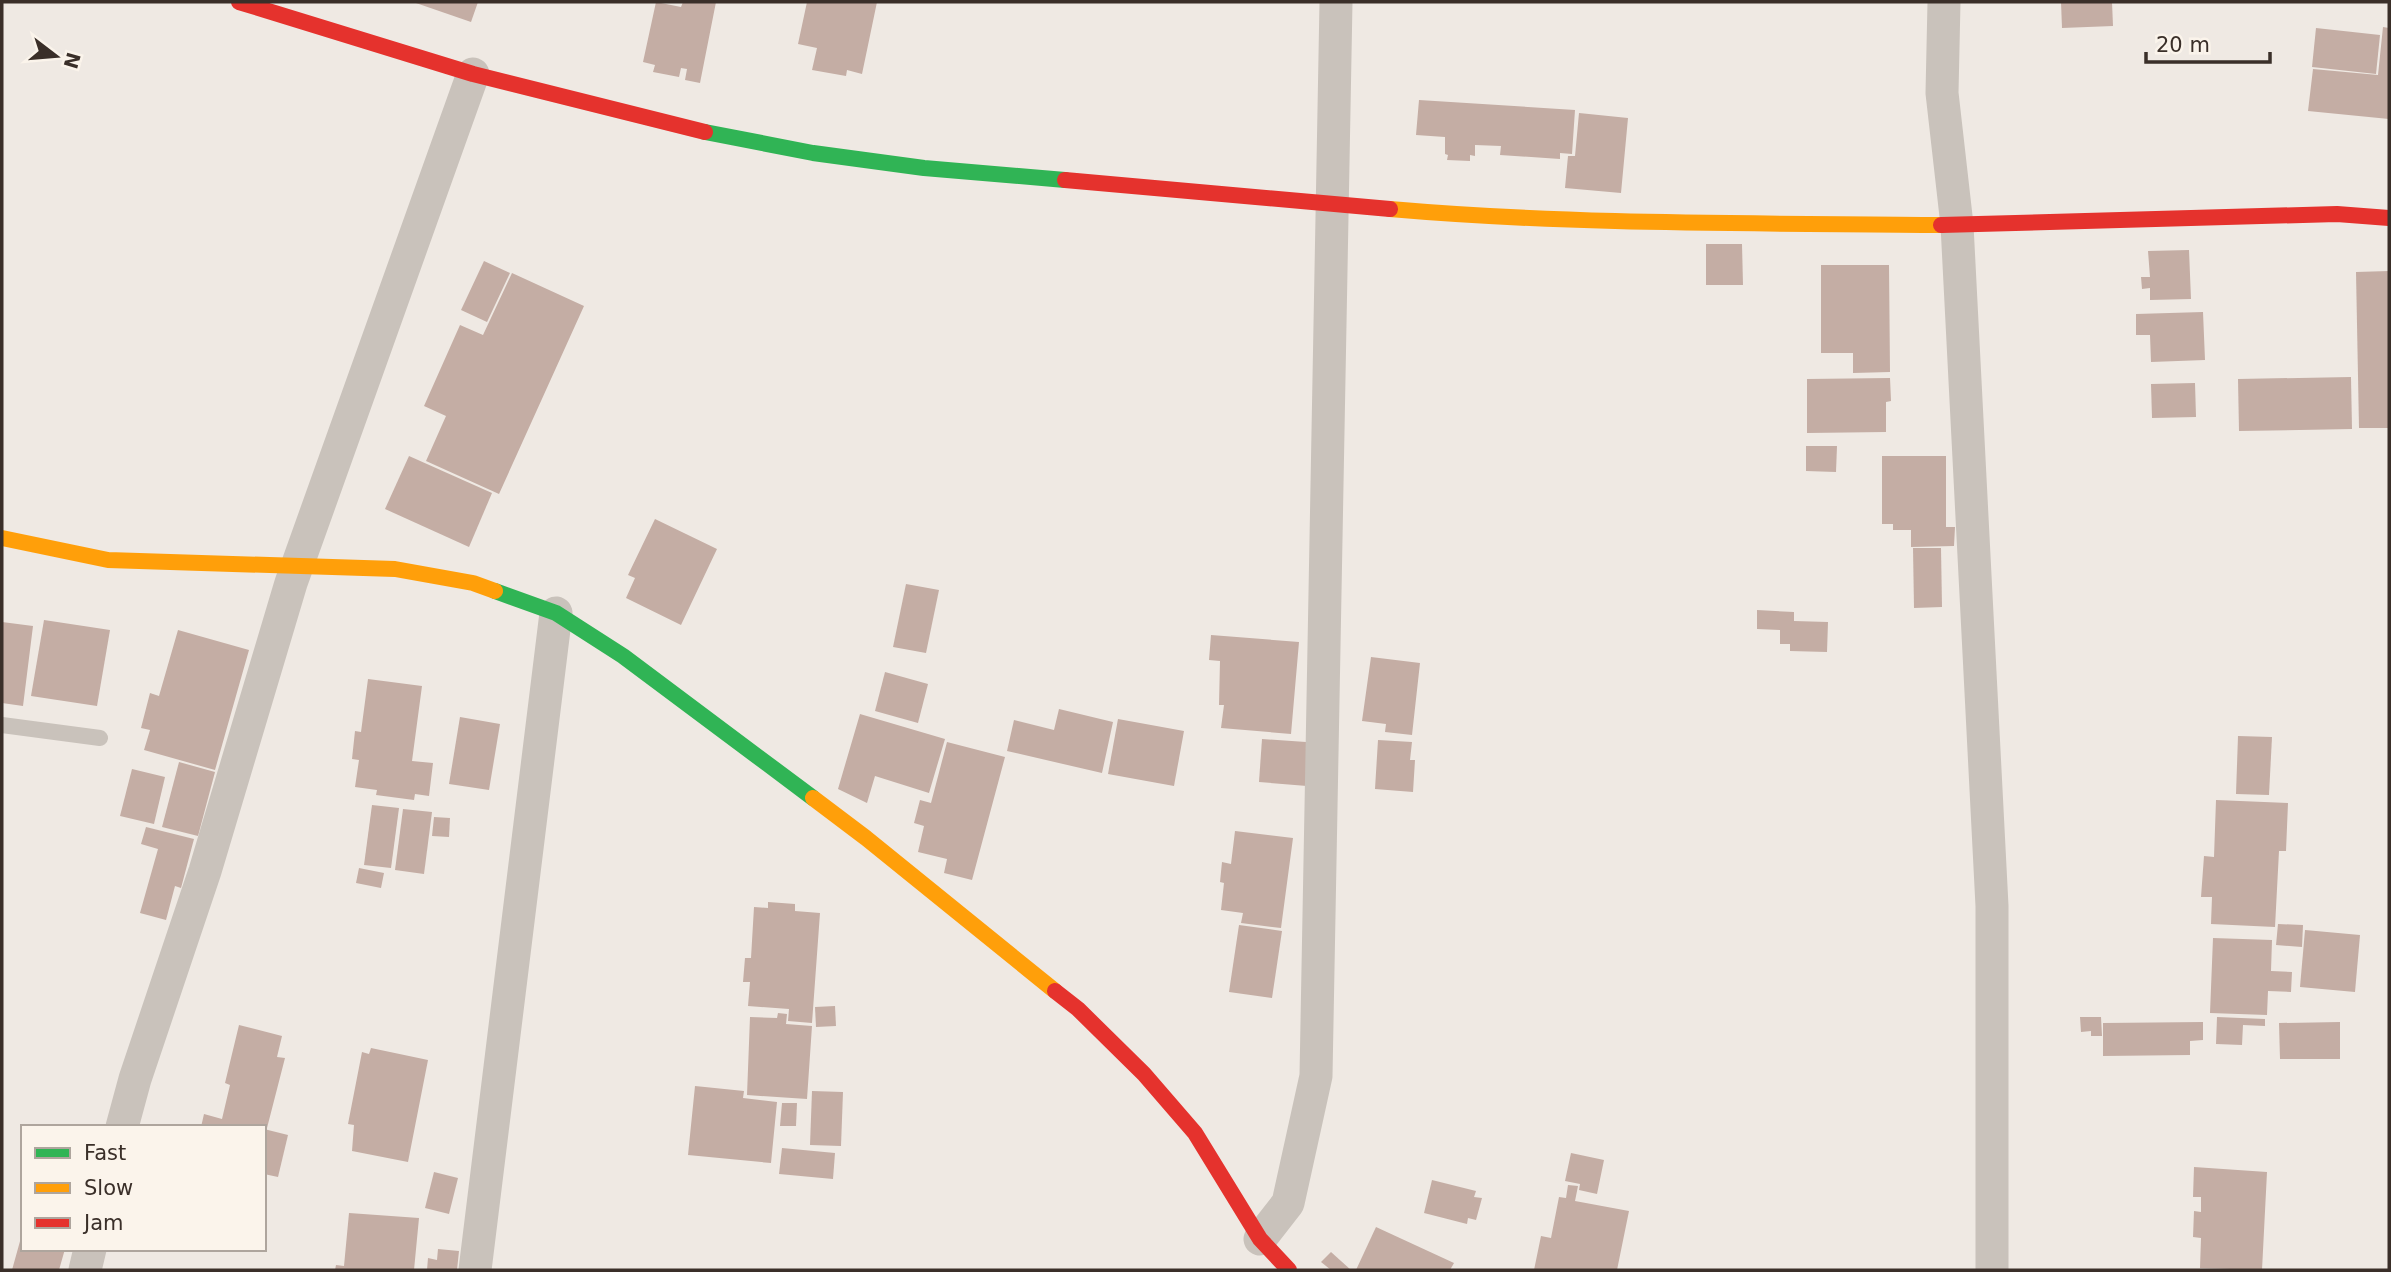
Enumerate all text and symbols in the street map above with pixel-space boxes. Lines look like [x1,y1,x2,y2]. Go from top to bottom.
north arrow [21,21,91,91]
scale bar [2146,21,2270,65]
text: 20 m [2156,33,2210,57]
text: N [60,50,85,71]
legend [21,1125,266,1251]
text: Fast [84,1141,126,1165]
text: Slow [84,1176,133,1200]
text: Jam [82,1211,124,1235]

